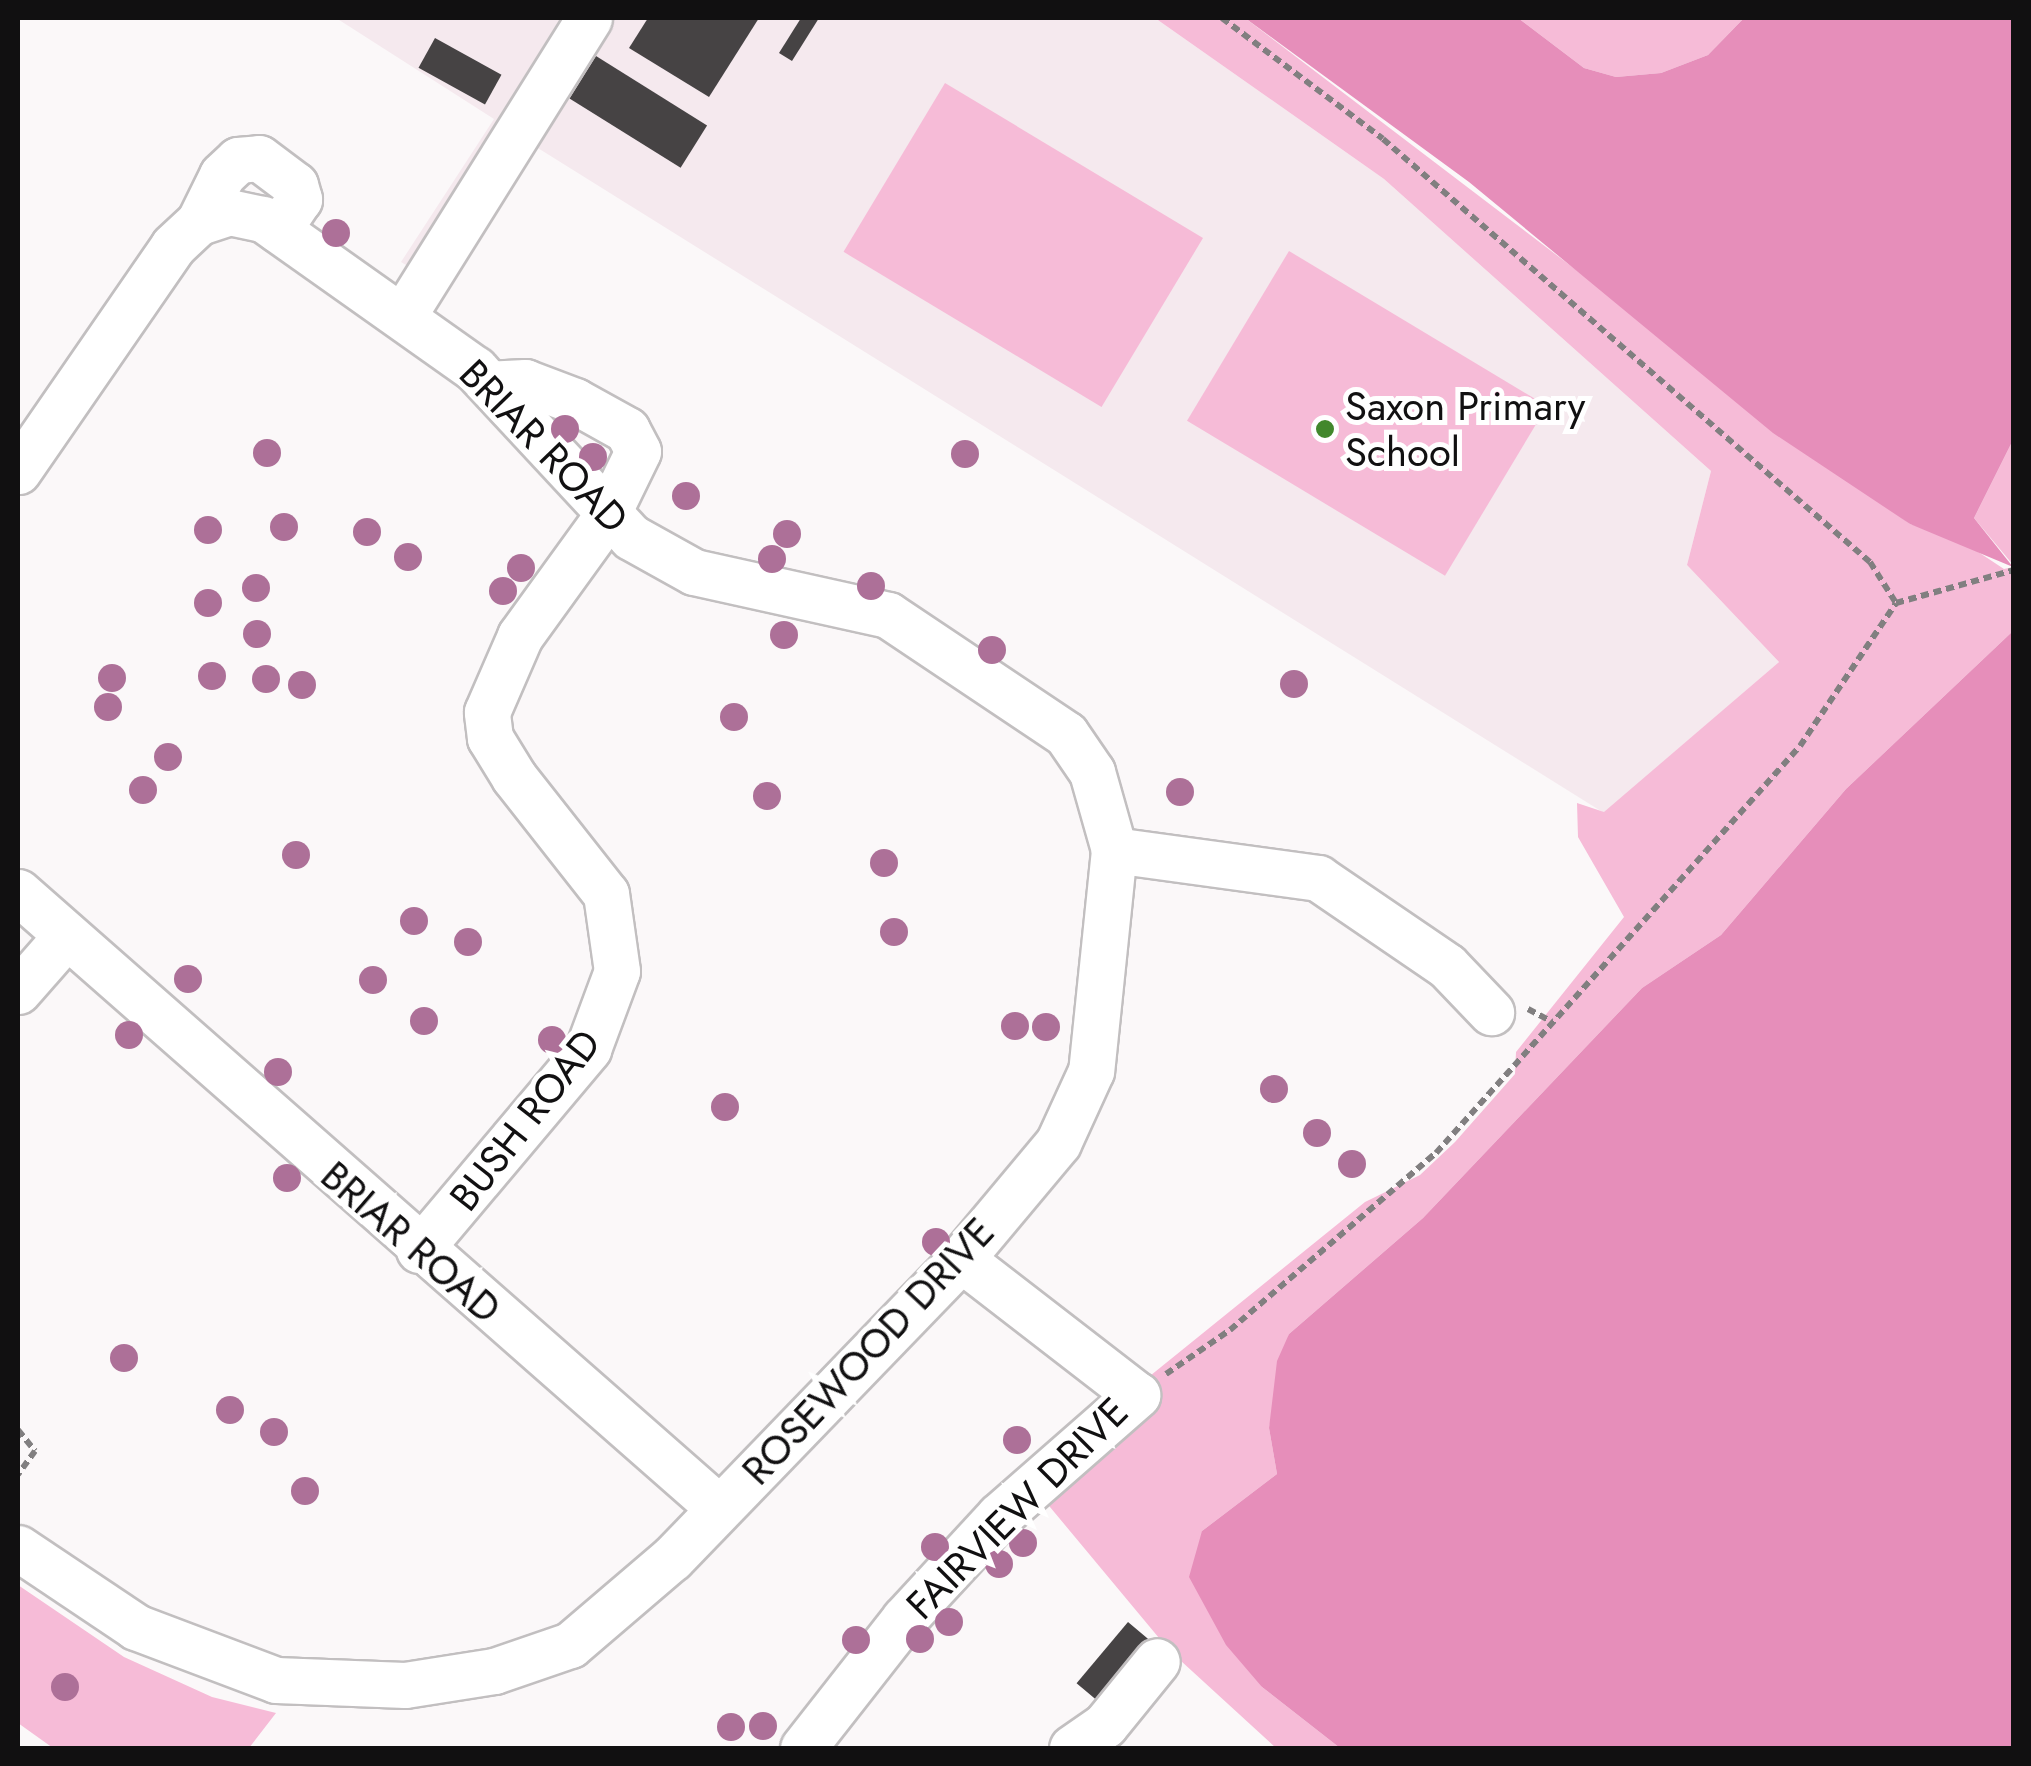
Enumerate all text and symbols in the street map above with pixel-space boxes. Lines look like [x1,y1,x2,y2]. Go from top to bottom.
street label: BRIAR ROAD [450,350,638,542]
place label: Saxon Primary School [1345,382,1585,476]
marker: Saxon Primary School [1314,418,1336,440]
street label: BUSH ROAD [440,1020,610,1220]
street label: BRIAR ROAD [312,1151,510,1333]
street label: ROSEWOOD DRIVE [732,1208,1004,1494]
street label: FAIRVIEW DRIVE [896,1387,1138,1629]

